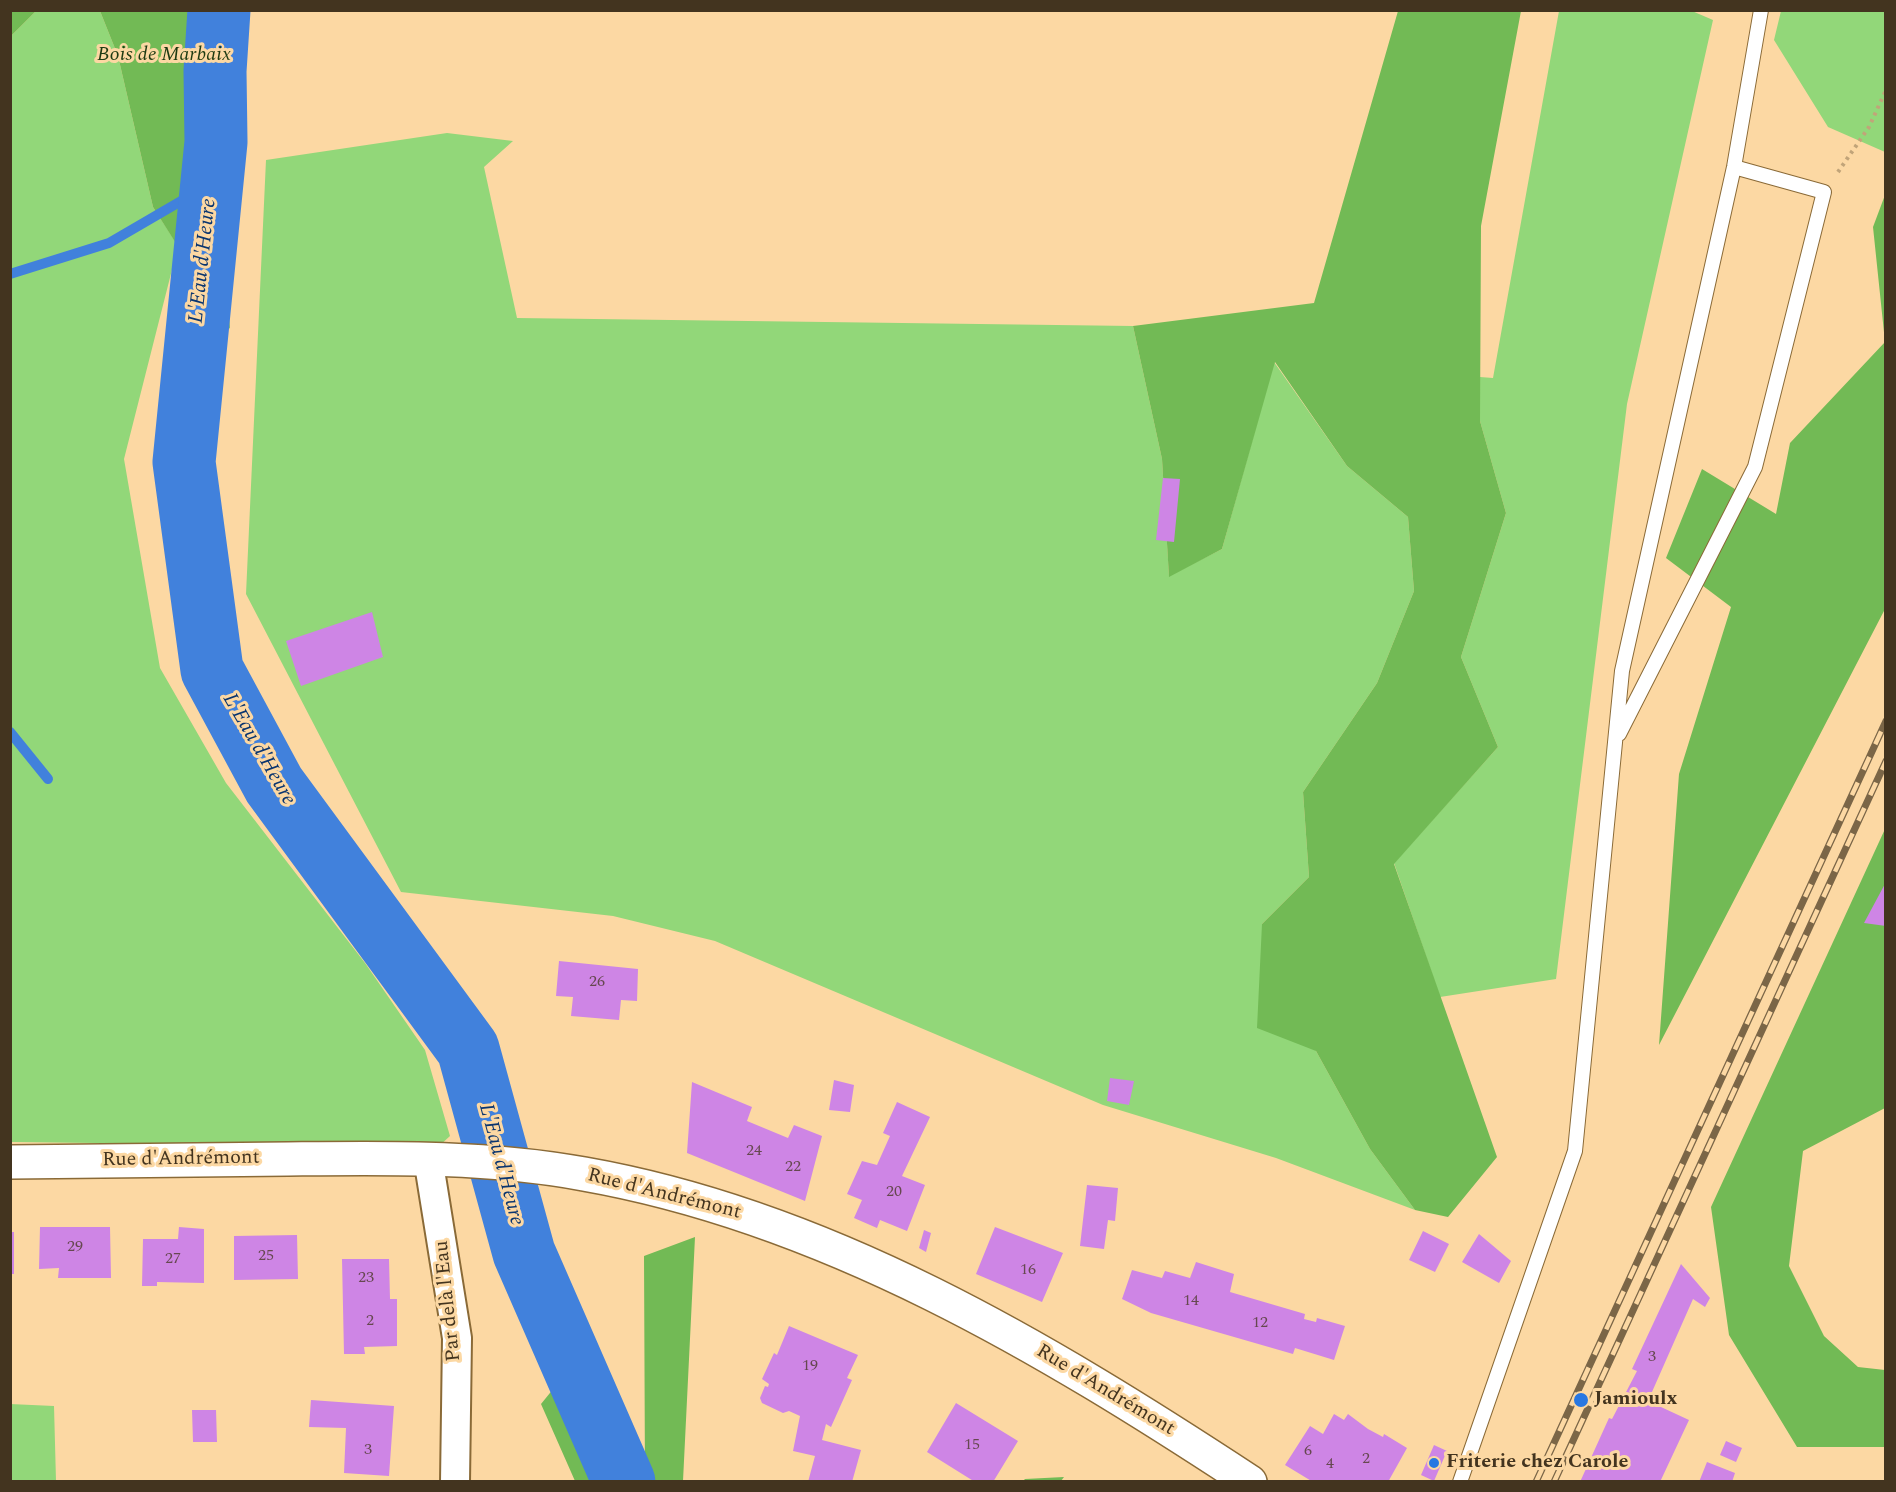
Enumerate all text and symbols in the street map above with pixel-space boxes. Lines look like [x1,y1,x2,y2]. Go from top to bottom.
park label: Bois de Marbaix [97,44,231,68]
water label: L'Eau d'Heure [185,197,223,325]
water label: L'Eau d'Heure [216,689,300,811]
house number: 26 [589,973,605,993]
water label: L'Eau d'Heure [472,1101,528,1229]
house number: 24 [746,1142,762,1162]
street label: Rue d'Andrémont [102,1147,260,1173]
house number: 22 [785,1158,801,1178]
street label: Rue d'Andrémont [585,1164,743,1226]
house number: 20 [886,1183,902,1203]
house number: 29 [67,1238,83,1258]
street label: Par delà l'Eau [431,1239,467,1363]
house number: 25 [258,1247,274,1267]
house number: 27 [165,1250,181,1270]
house number: 16 [1020,1261,1036,1281]
house number: 23 [358,1269,374,1289]
house number: 14 [1183,1292,1199,1312]
house number: 2 [366,1312,374,1332]
house number: 12 [1252,1314,1268,1334]
street label: Rue d'Andrémont [1031,1340,1179,1442]
house number: 3 [1648,1348,1656,1368]
house number: 19 [802,1357,818,1377]
place label: Jamioulx [1594,1388,1677,1412]
marker: Jamioulx [1572,1391,1590,1409]
house number: 15 [964,1436,980,1456]
house number: 3 [364,1441,372,1461]
house number: 6 [1304,1442,1312,1462]
house number: 2 [1362,1450,1370,1470]
place label: Friterie chez Carole [1446,1451,1628,1475]
house number: 4 [1326,1455,1334,1475]
marker: Friterie chez Carole [1427,1456,1441,1470]

